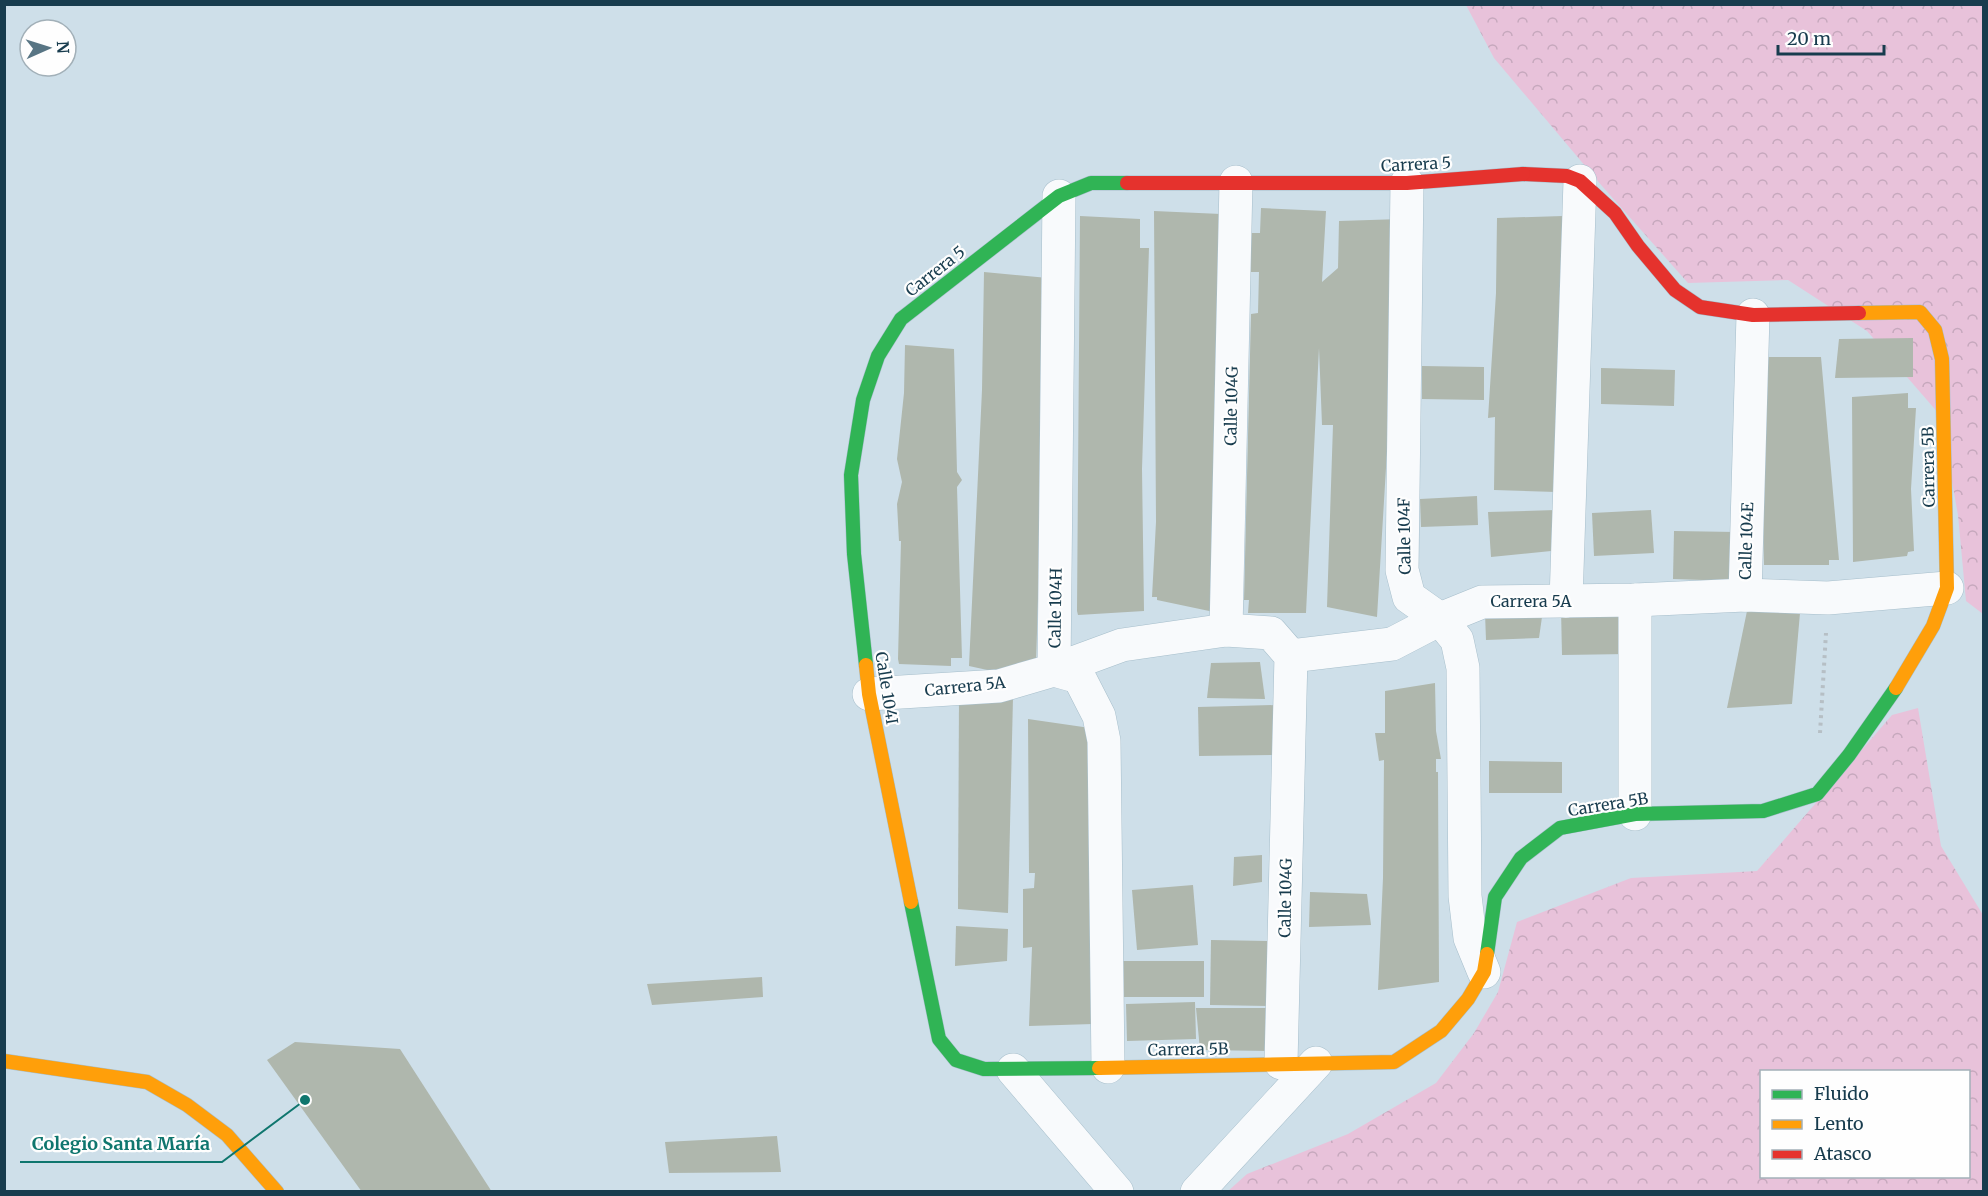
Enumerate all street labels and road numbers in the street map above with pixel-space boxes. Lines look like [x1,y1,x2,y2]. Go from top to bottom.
street label: Carrera 5 [1380,152,1452,176]
street label: Carrera 5 [901,241,969,301]
street label: Calle 104G [1220,366,1242,446]
street label: Carrera 5B [1917,426,1939,507]
street label: Calle 104F [1393,497,1415,575]
street label: Calle 104E [1735,501,1757,580]
street label: Calle 104H [1044,568,1066,648]
street label: Carrera 5A [1490,591,1572,611]
street label: Calle 104I [871,650,903,726]
street label: Carrera 5A [924,672,1007,700]
street label: Carrera 5B [1567,788,1650,820]
street label: Calle 104G [1274,858,1296,938]
street label: Carrera 5B [1148,1038,1229,1060]

